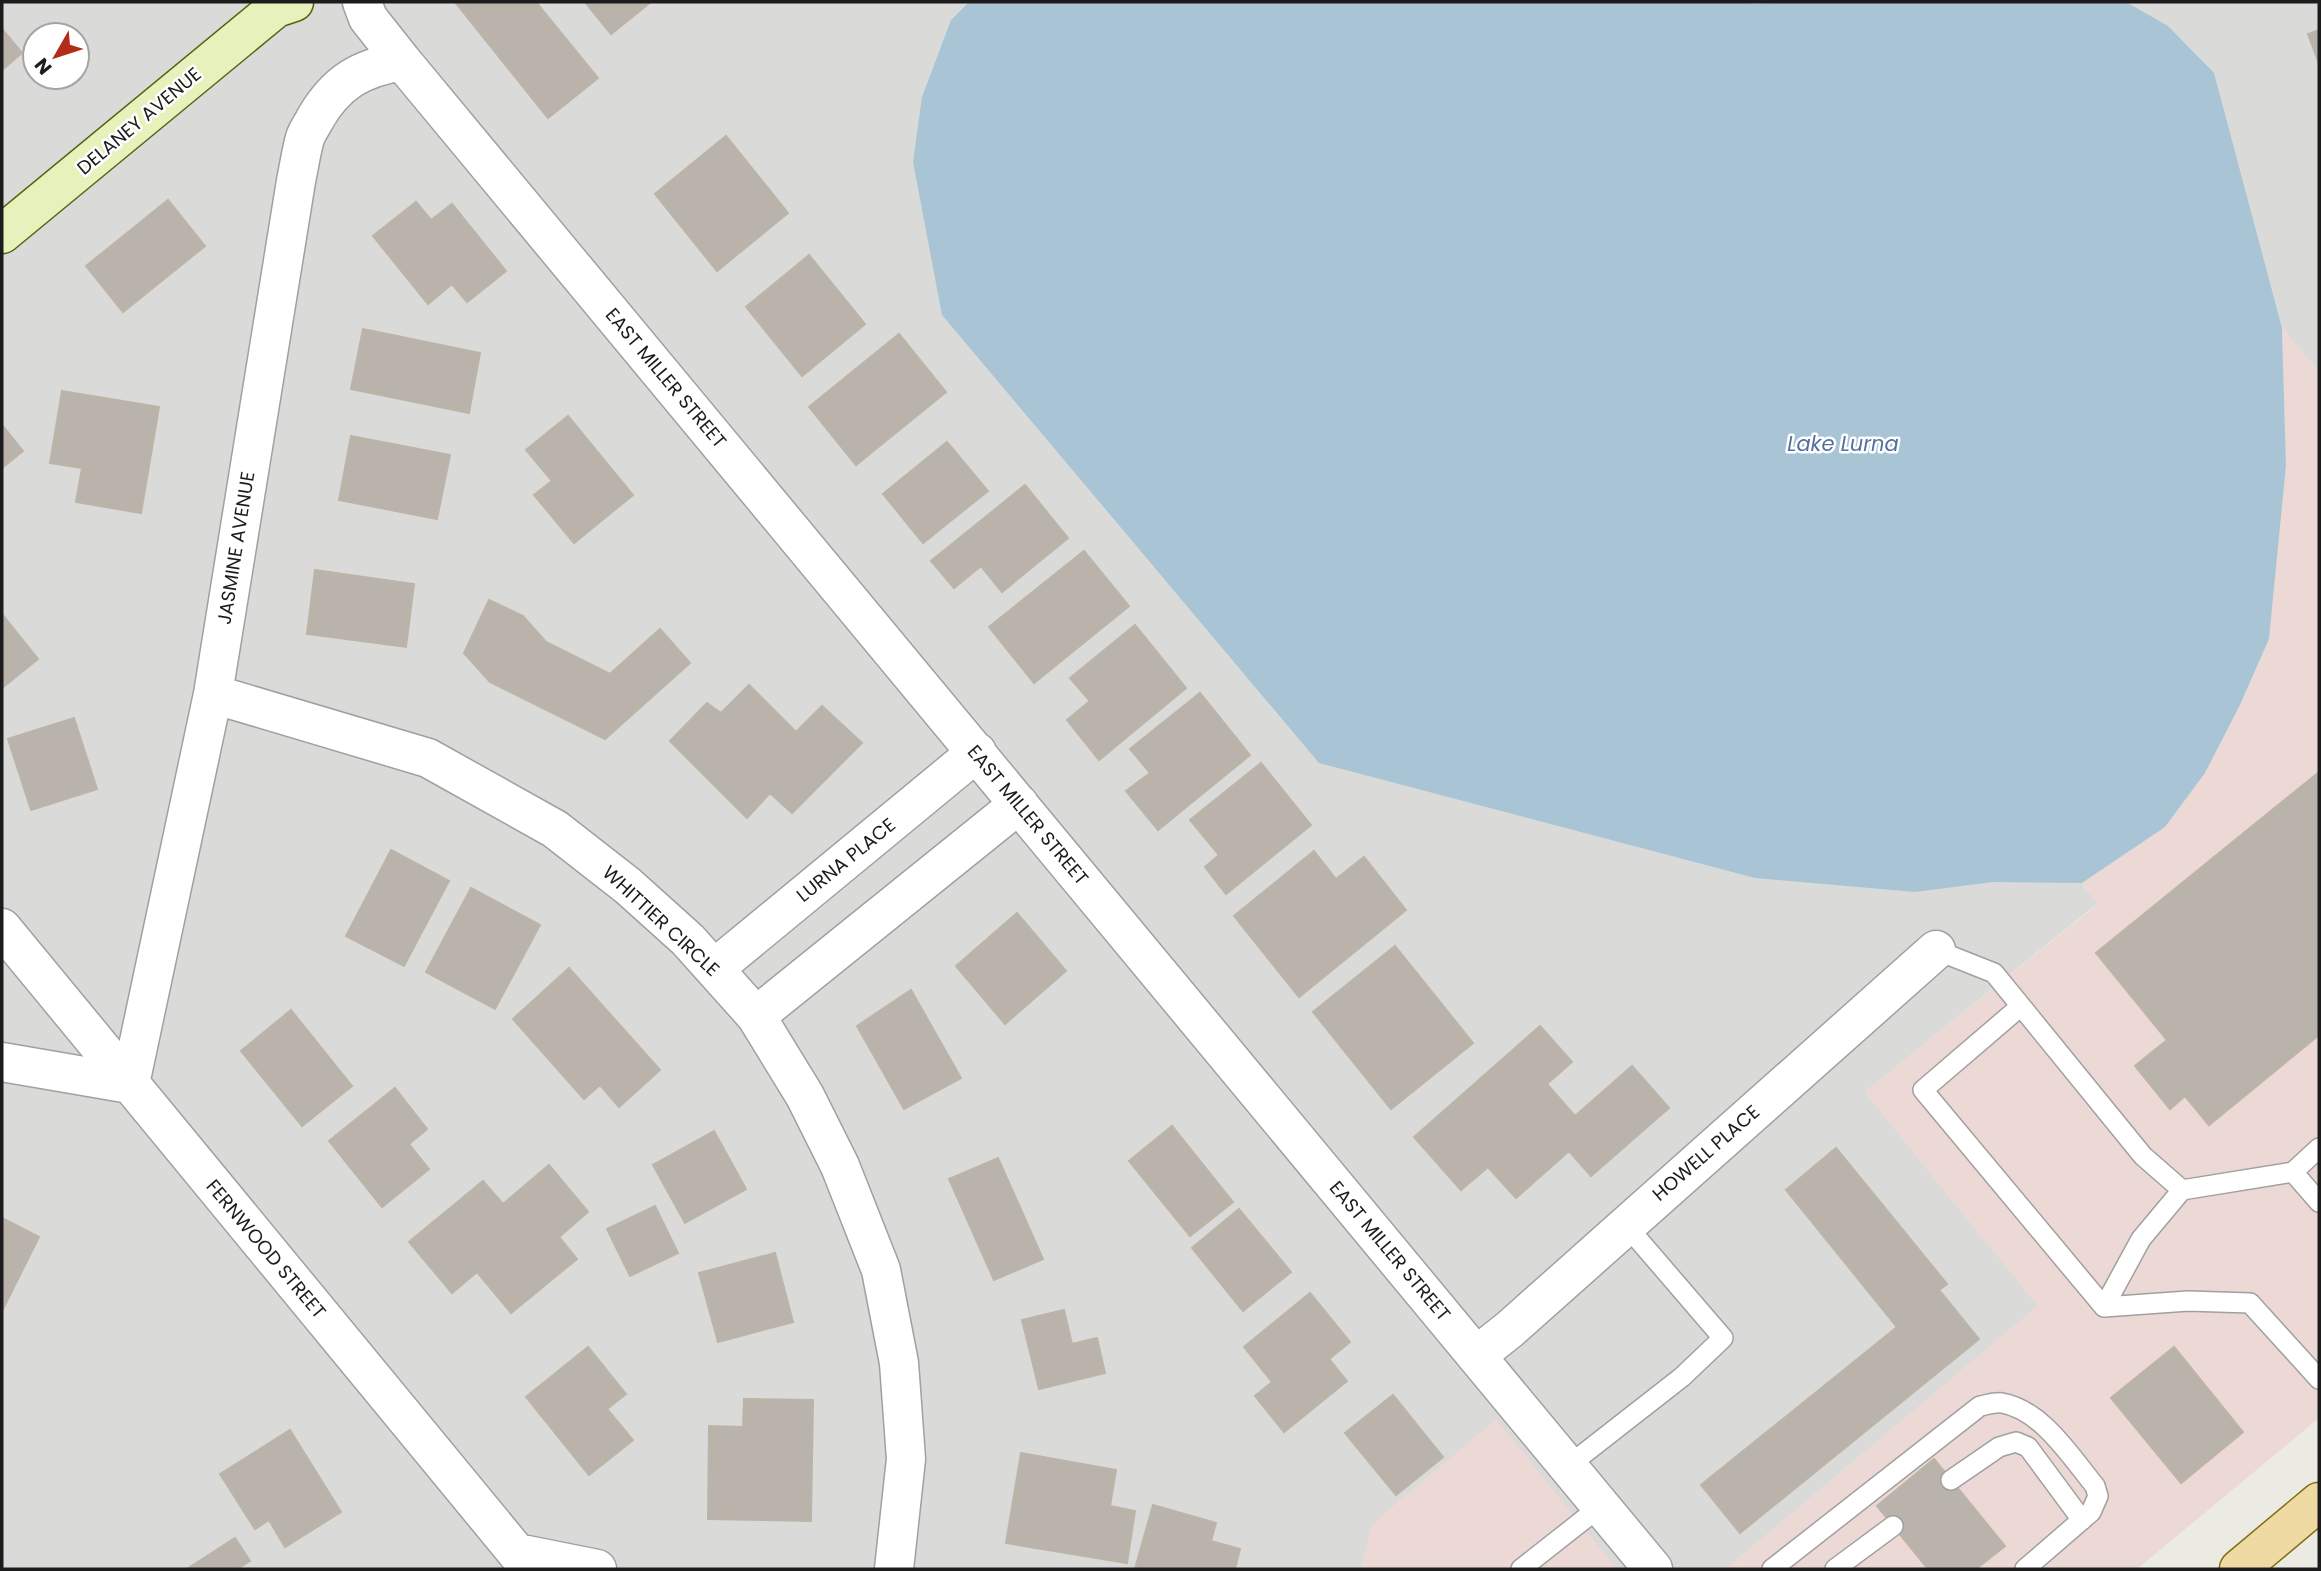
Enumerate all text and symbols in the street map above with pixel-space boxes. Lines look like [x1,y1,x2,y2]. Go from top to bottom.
north arrow [21,21,91,91]
text: N [28,52,58,80]
street label: DELANEY AVENUE [71,61,207,181]
street label: EAST MILLER STREET [599,302,733,454]
water label: Lake Lurna [1787,429,1899,458]
street label: JASMINE AVENUE [211,470,261,626]
street label: EAST MILLER STREET [961,739,1095,891]
street label: LURNA PLACE [791,812,901,908]
street label: WHITTIER CIRCLE [596,859,726,983]
street label: HOWELL PLACE [1646,1099,1766,1207]
street label: FERNWOOD STREET [200,1174,332,1324]
street label: EAST MILLER STREET [1323,1175,1457,1327]

